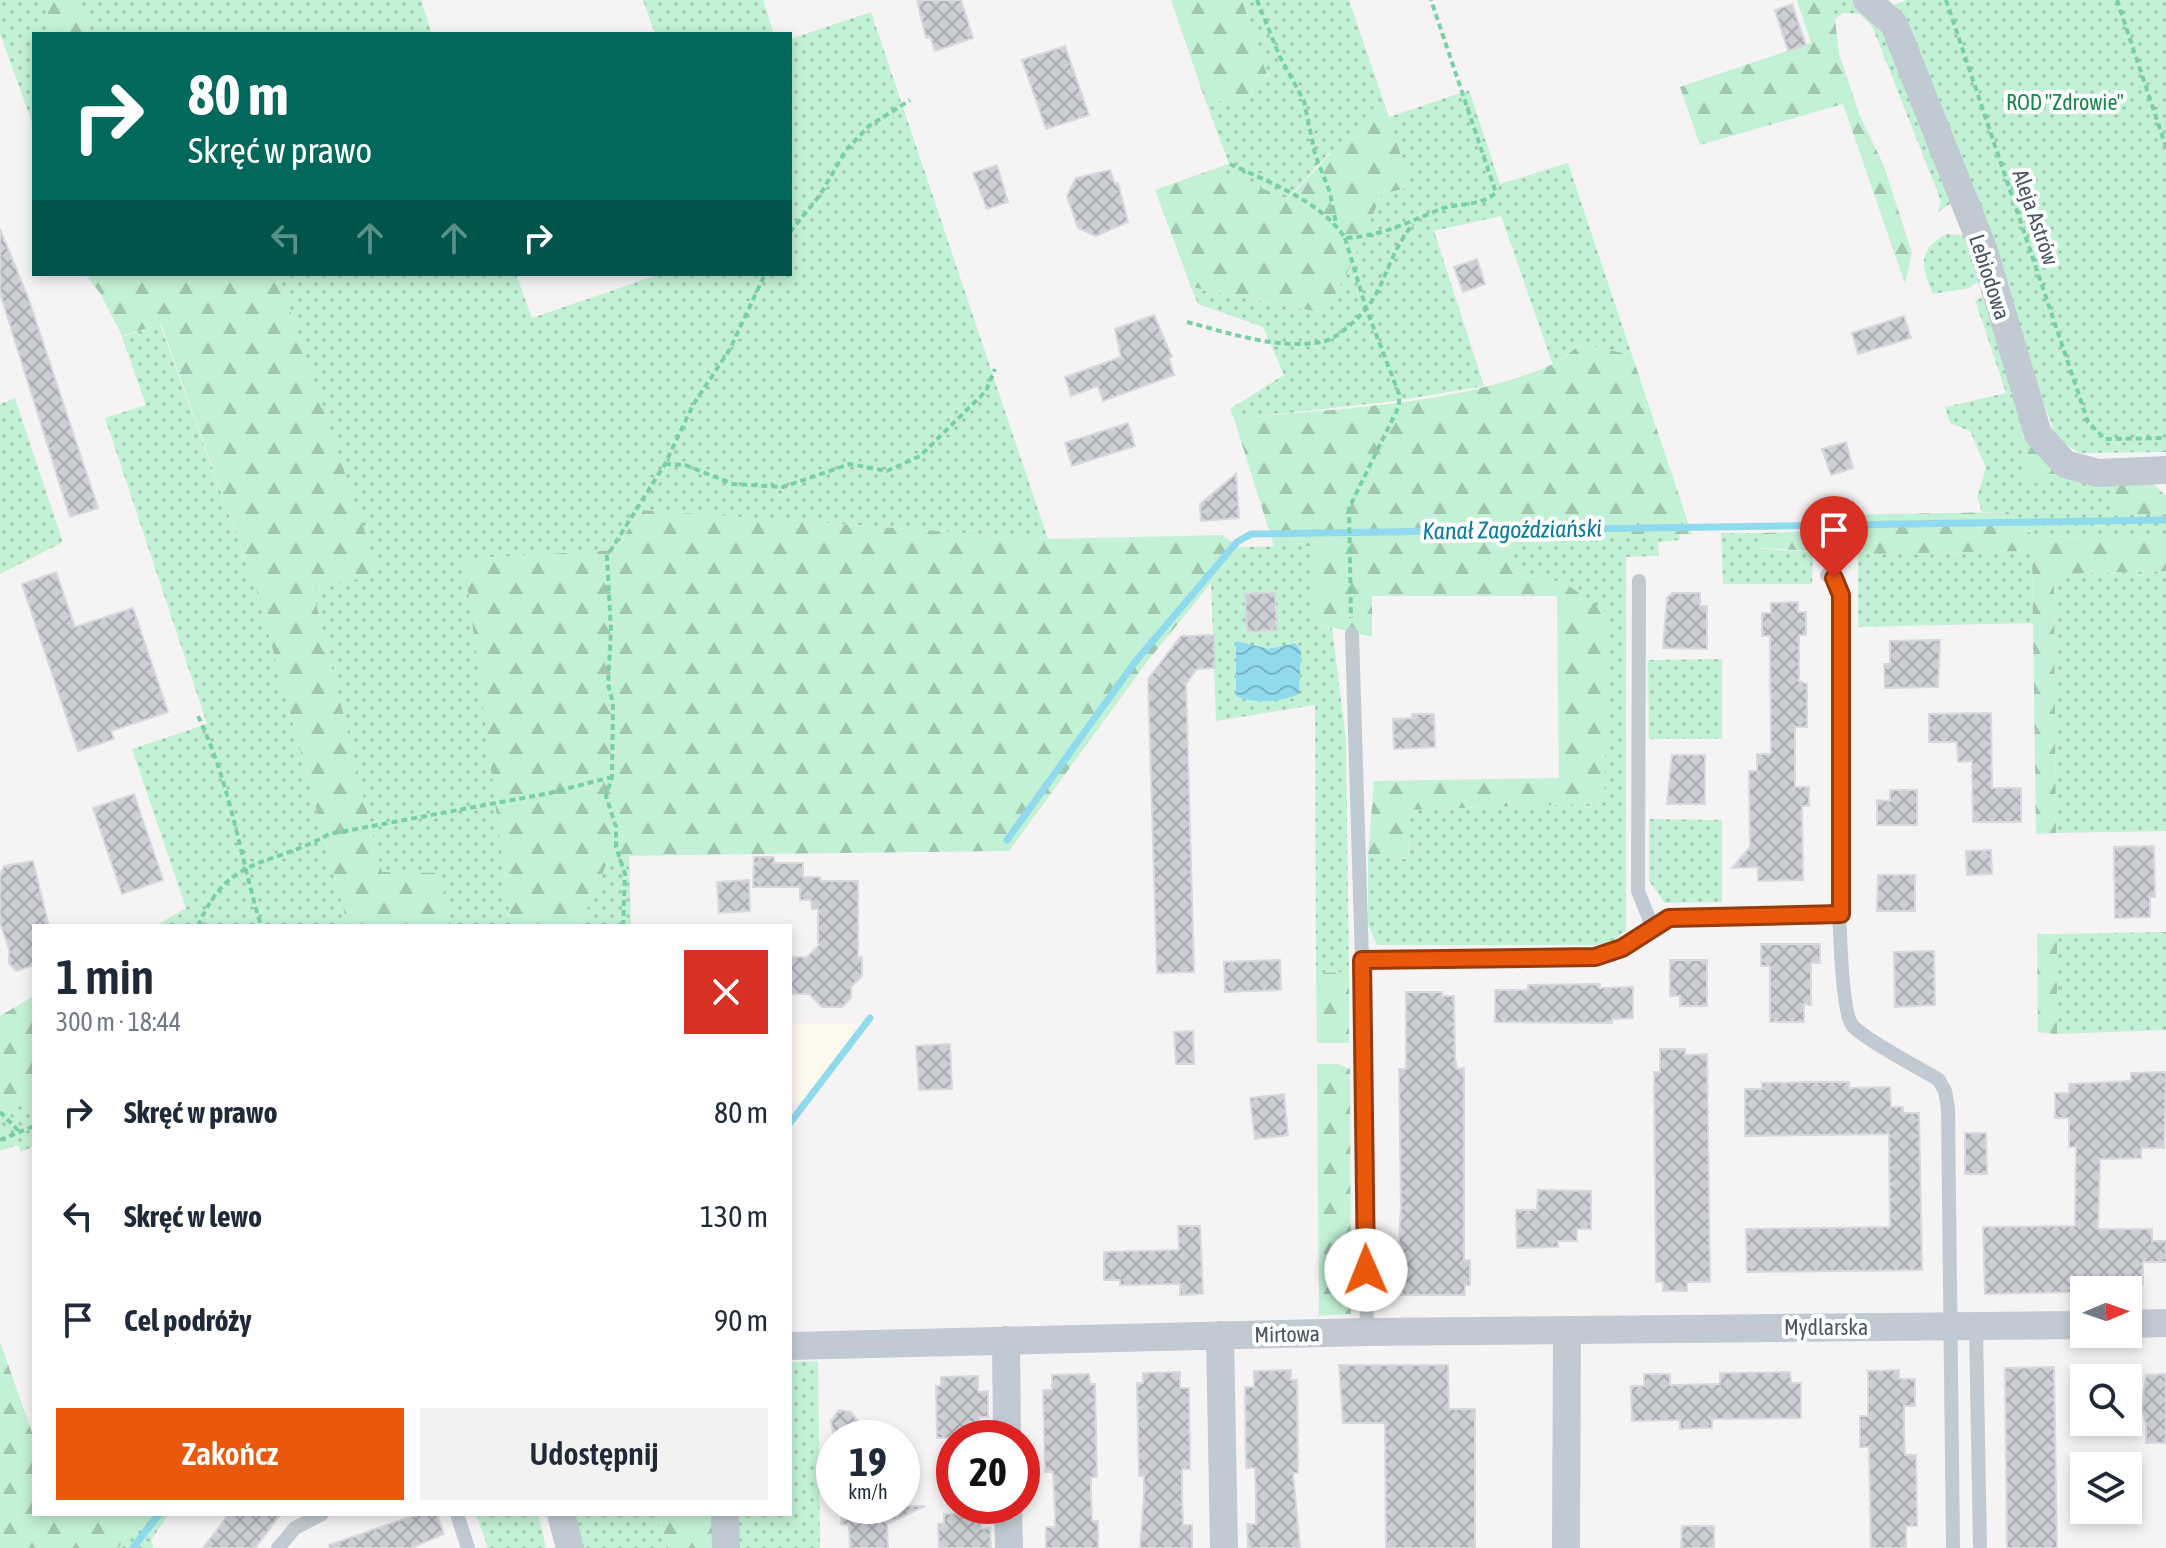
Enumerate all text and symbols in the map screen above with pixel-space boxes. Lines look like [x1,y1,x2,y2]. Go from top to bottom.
text: 80 m [188,63,289,127]
icon: right [56,64,160,168]
park label: ROD "Zdrowie" [2006,89,2124,115]
text: Skręć w prawo [188,129,372,171]
street label: Aleja Astrów [2008,166,2064,268]
icon: left [264,216,308,260]
icon: ahead [348,216,392,260]
icon: ahead [432,216,476,260]
icon: right [516,216,560,260]
street label: Lebiodowa [1964,231,2016,323]
pin [1800,496,1868,578]
icon: arrive [1812,508,1856,552]
water label: Kanał Zagoździański [1422,514,1602,545]
text: 1 min [56,949,154,1004]
button: close [684,950,768,1034]
text: 300 m · 18:44 [56,1007,181,1037]
icon: right [56,1090,100,1134]
text: Skręć w prawo [124,1095,277,1129]
text: 80 m [714,1095,768,1129]
icon: left [56,1194,100,1238]
text: Skręć w lewo [124,1199,262,1233]
text: 130 m [700,1199,768,1233]
position arrow [1324,1228,1408,1312]
north arrow [2070,1276,2142,1348]
map controls [2070,1276,2142,1524]
icon: arrive [56,1298,100,1342]
text: Cel podróży [124,1303,252,1337]
text: 90 m [714,1303,768,1337]
street label: Mydlarska [1784,1314,1868,1340]
street label: Mirtowa [1254,1320,1320,1348]
button: search [2070,1364,2142,1436]
button: Zakończ [56,1408,404,1500]
button: Udostępnij [420,1408,768,1500]
speed limit sign: 20 [936,1420,1040,1524]
text: 19 [849,1439,887,1484]
button: layers [2070,1452,2142,1524]
text: km/h [848,1480,888,1503]

